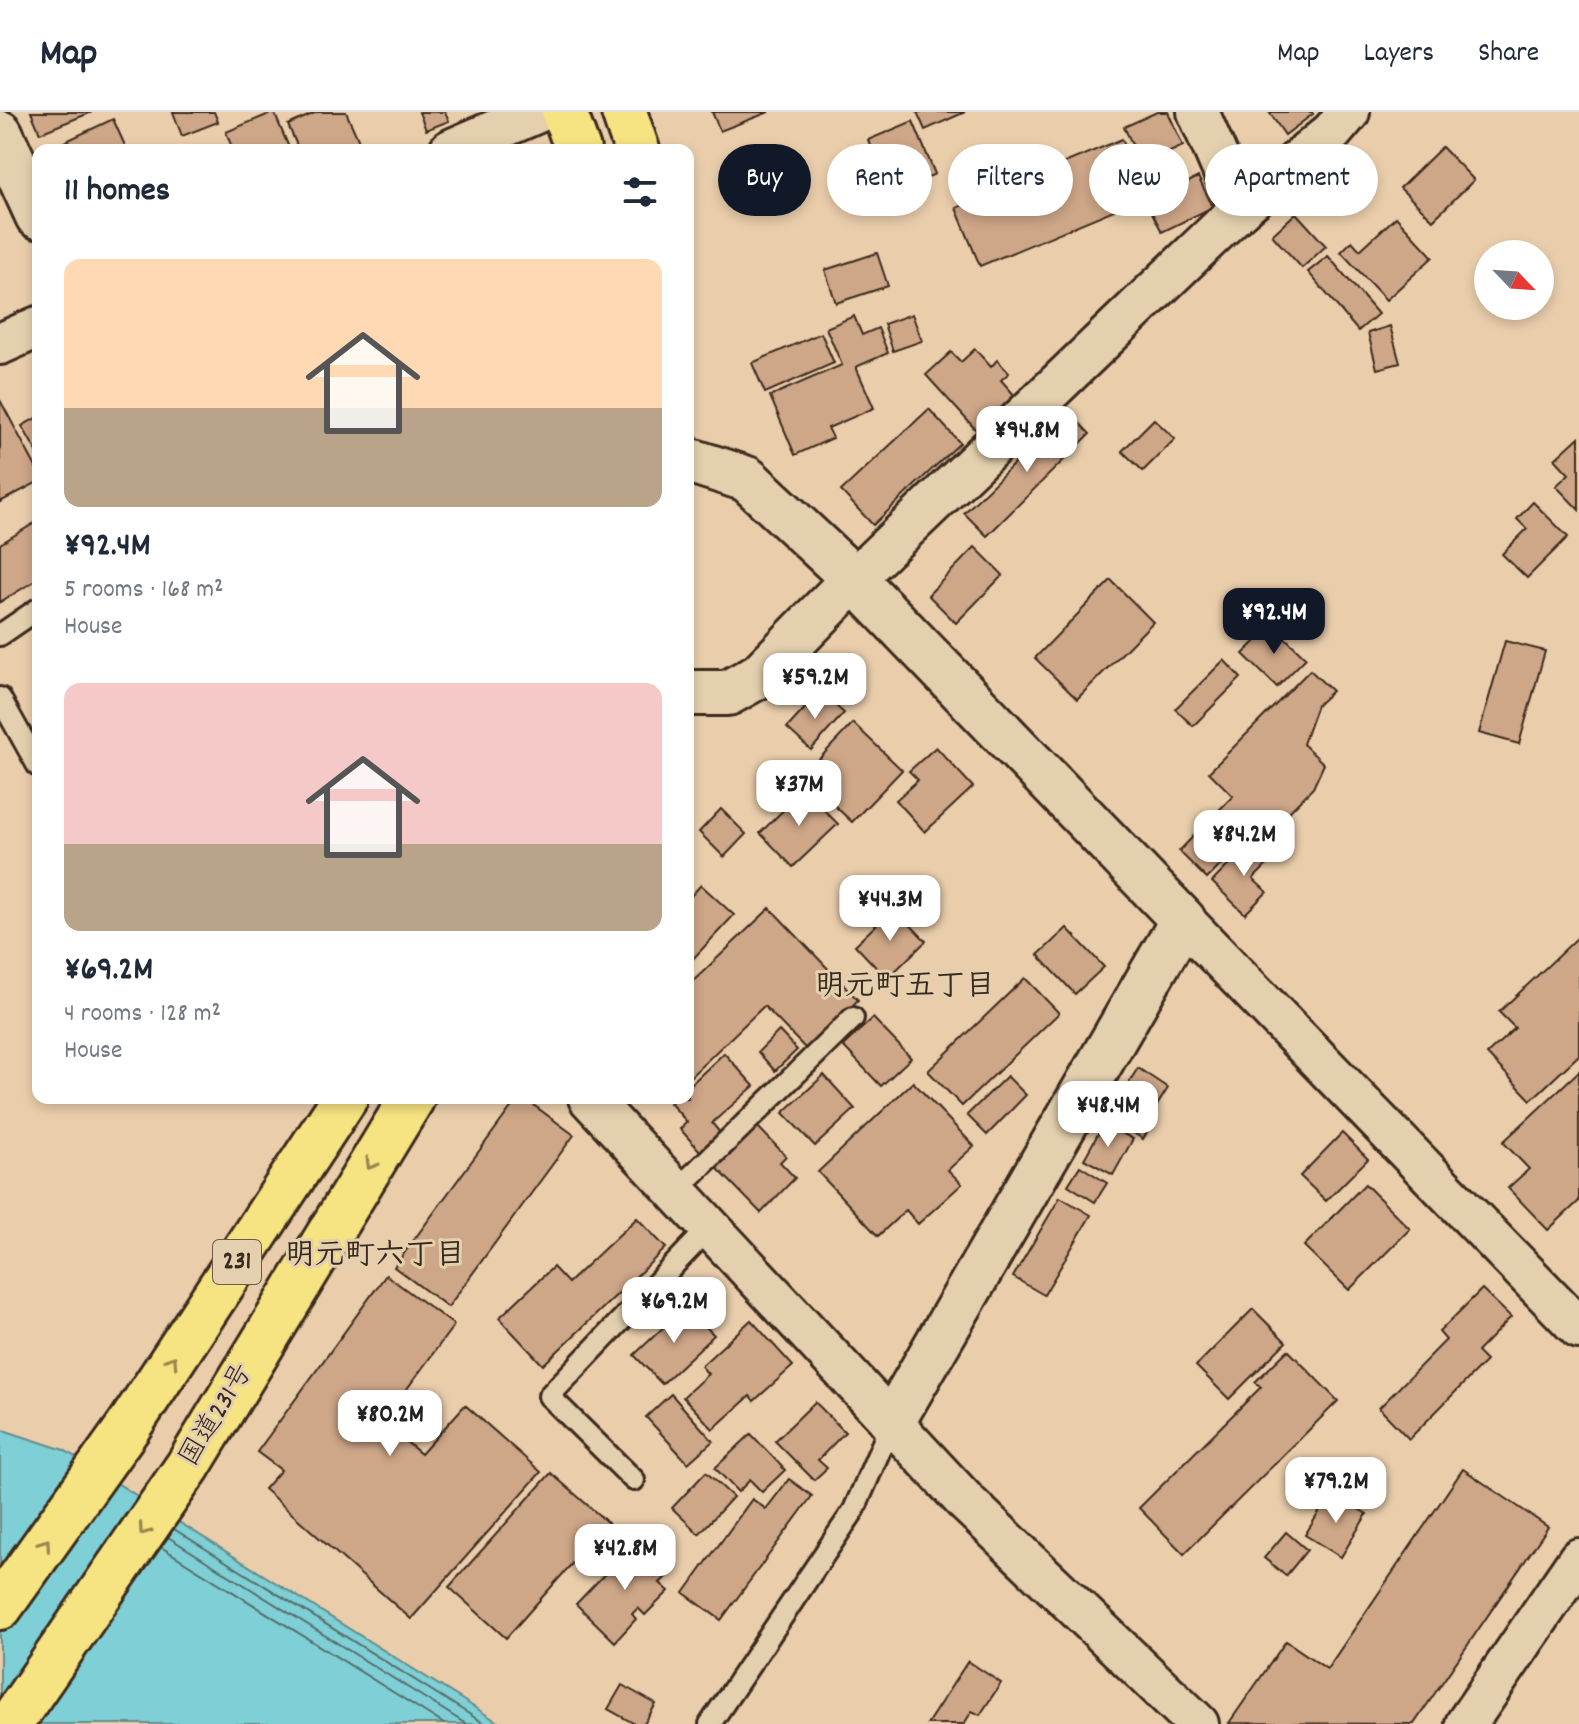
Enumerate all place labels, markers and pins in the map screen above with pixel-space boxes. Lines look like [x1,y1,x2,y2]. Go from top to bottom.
pin: ¥94.8M [962,406,1092,474]
pin: ¥92.4M [1209,588,1339,656]
pin: ¥59.2M [750,653,880,721]
pin: ¥37M [752,760,846,828]
pin: ¥84.2M [1179,810,1309,878]
pin: ¥44.3M [825,875,955,943]
pin: ¥48.4M [1043,1081,1173,1149]
pin: ¥69.2M [609,1277,739,1345]
pin: ¥80.2M [325,1390,455,1458]
pin: ¥79.2M [1271,1457,1401,1525]
pin: ¥42.8M [560,1524,690,1592]

